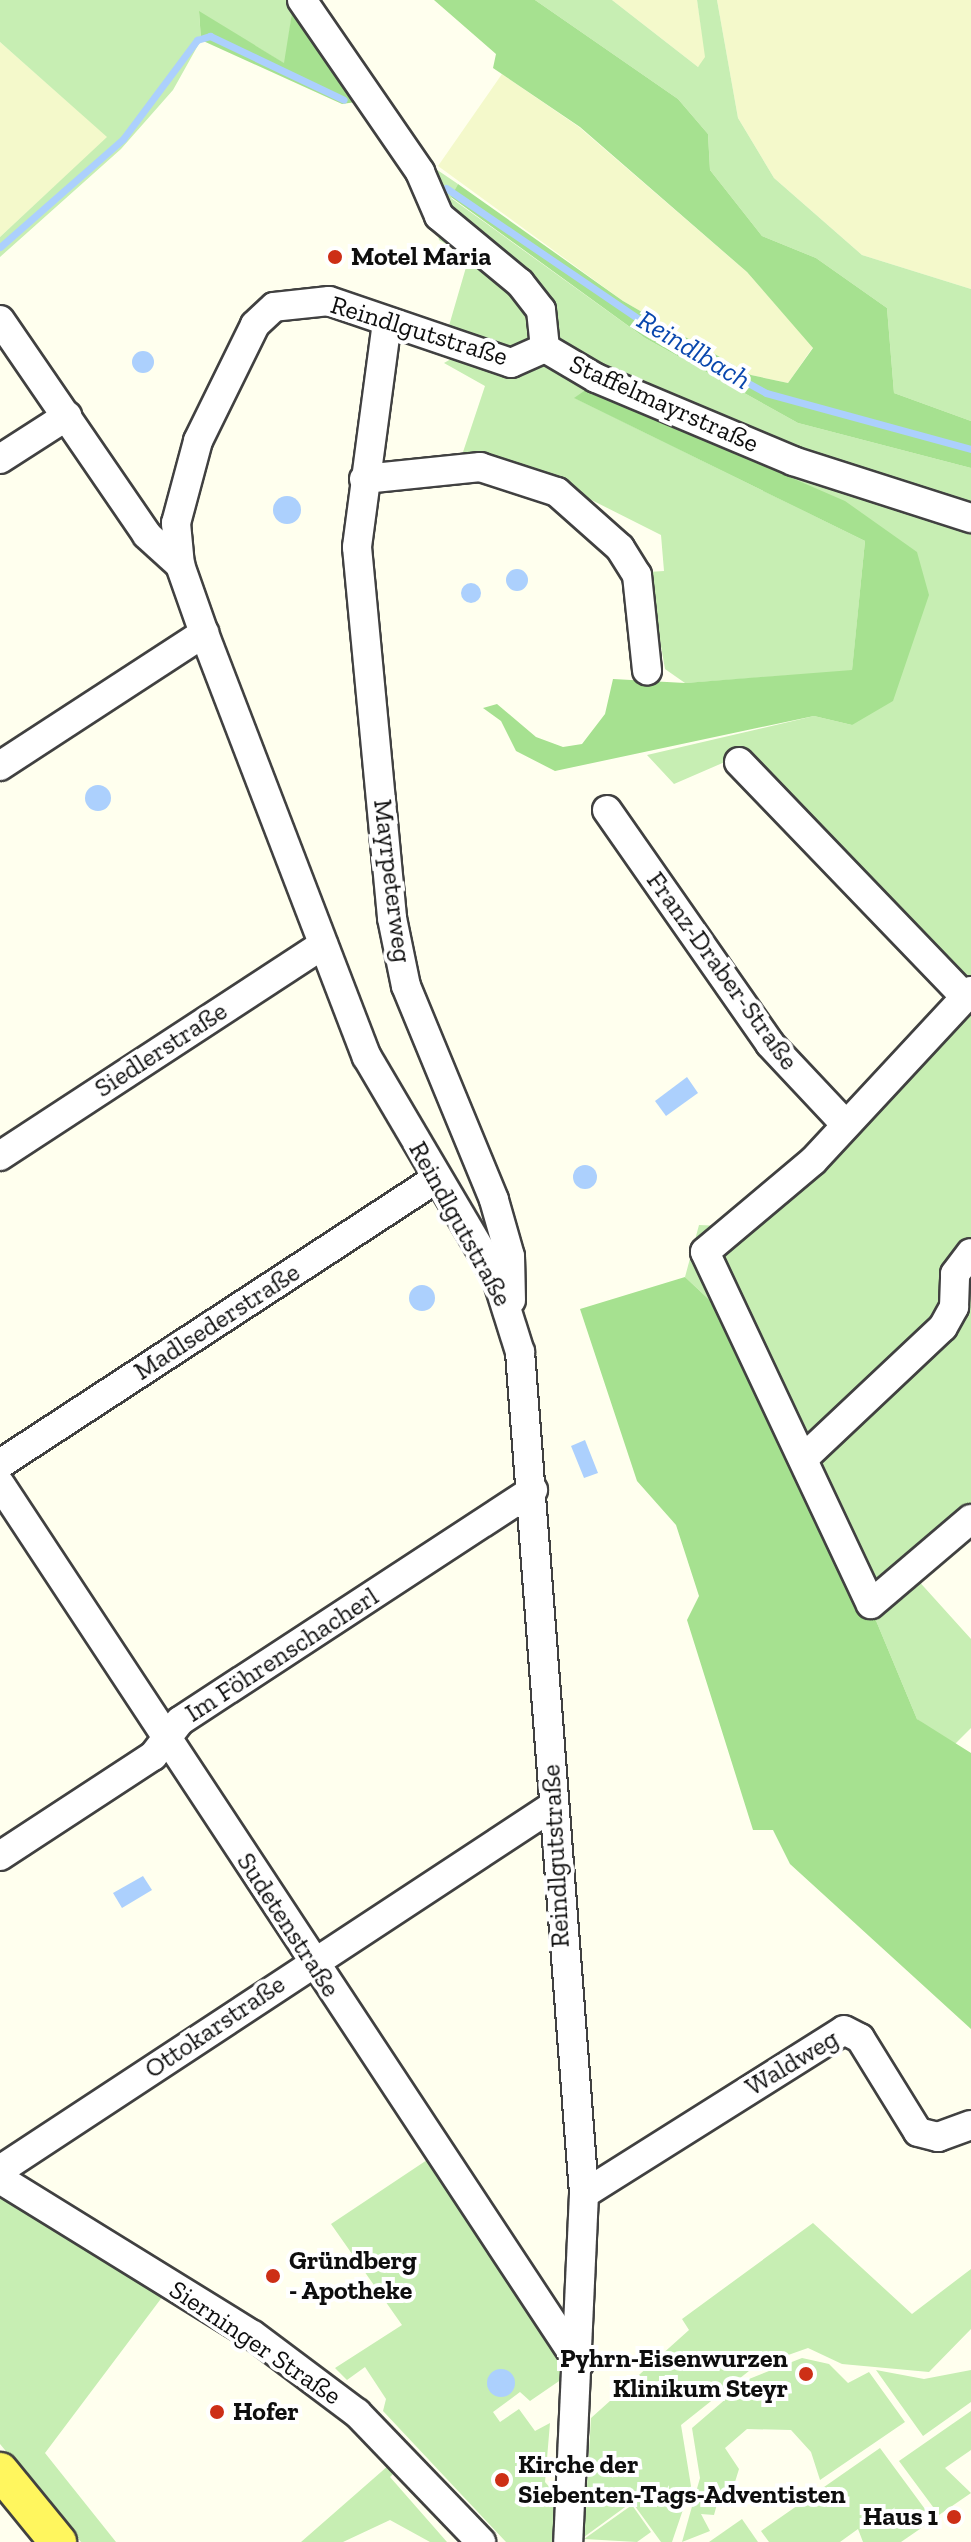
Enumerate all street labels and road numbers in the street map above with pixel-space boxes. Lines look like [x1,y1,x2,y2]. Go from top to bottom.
street label: Reindlgutstraße [327,289,511,373]
street label: Staffelmayrstraße [565,348,763,460]
street label: Mayrpeterweg [367,798,417,964]
street label: Franz-Draber-Straße [640,866,804,1076]
street label: Siedlerstraße [89,996,233,1104]
street label: Reindlgutstraße [402,1136,518,1312]
street label: Madlsederstraße [128,1257,306,1387]
street label: Im Föhrenschacherl [180,1581,384,1729]
street label: Reindlgutstraße [536,1764,576,1948]
street label: Sudetenstraße [230,1847,346,2003]
street label: Ottokarstraße [139,1969,291,2085]
street label: Waldweg [740,2023,844,2103]
street label: Sierninger Straße [163,2274,347,2412]

